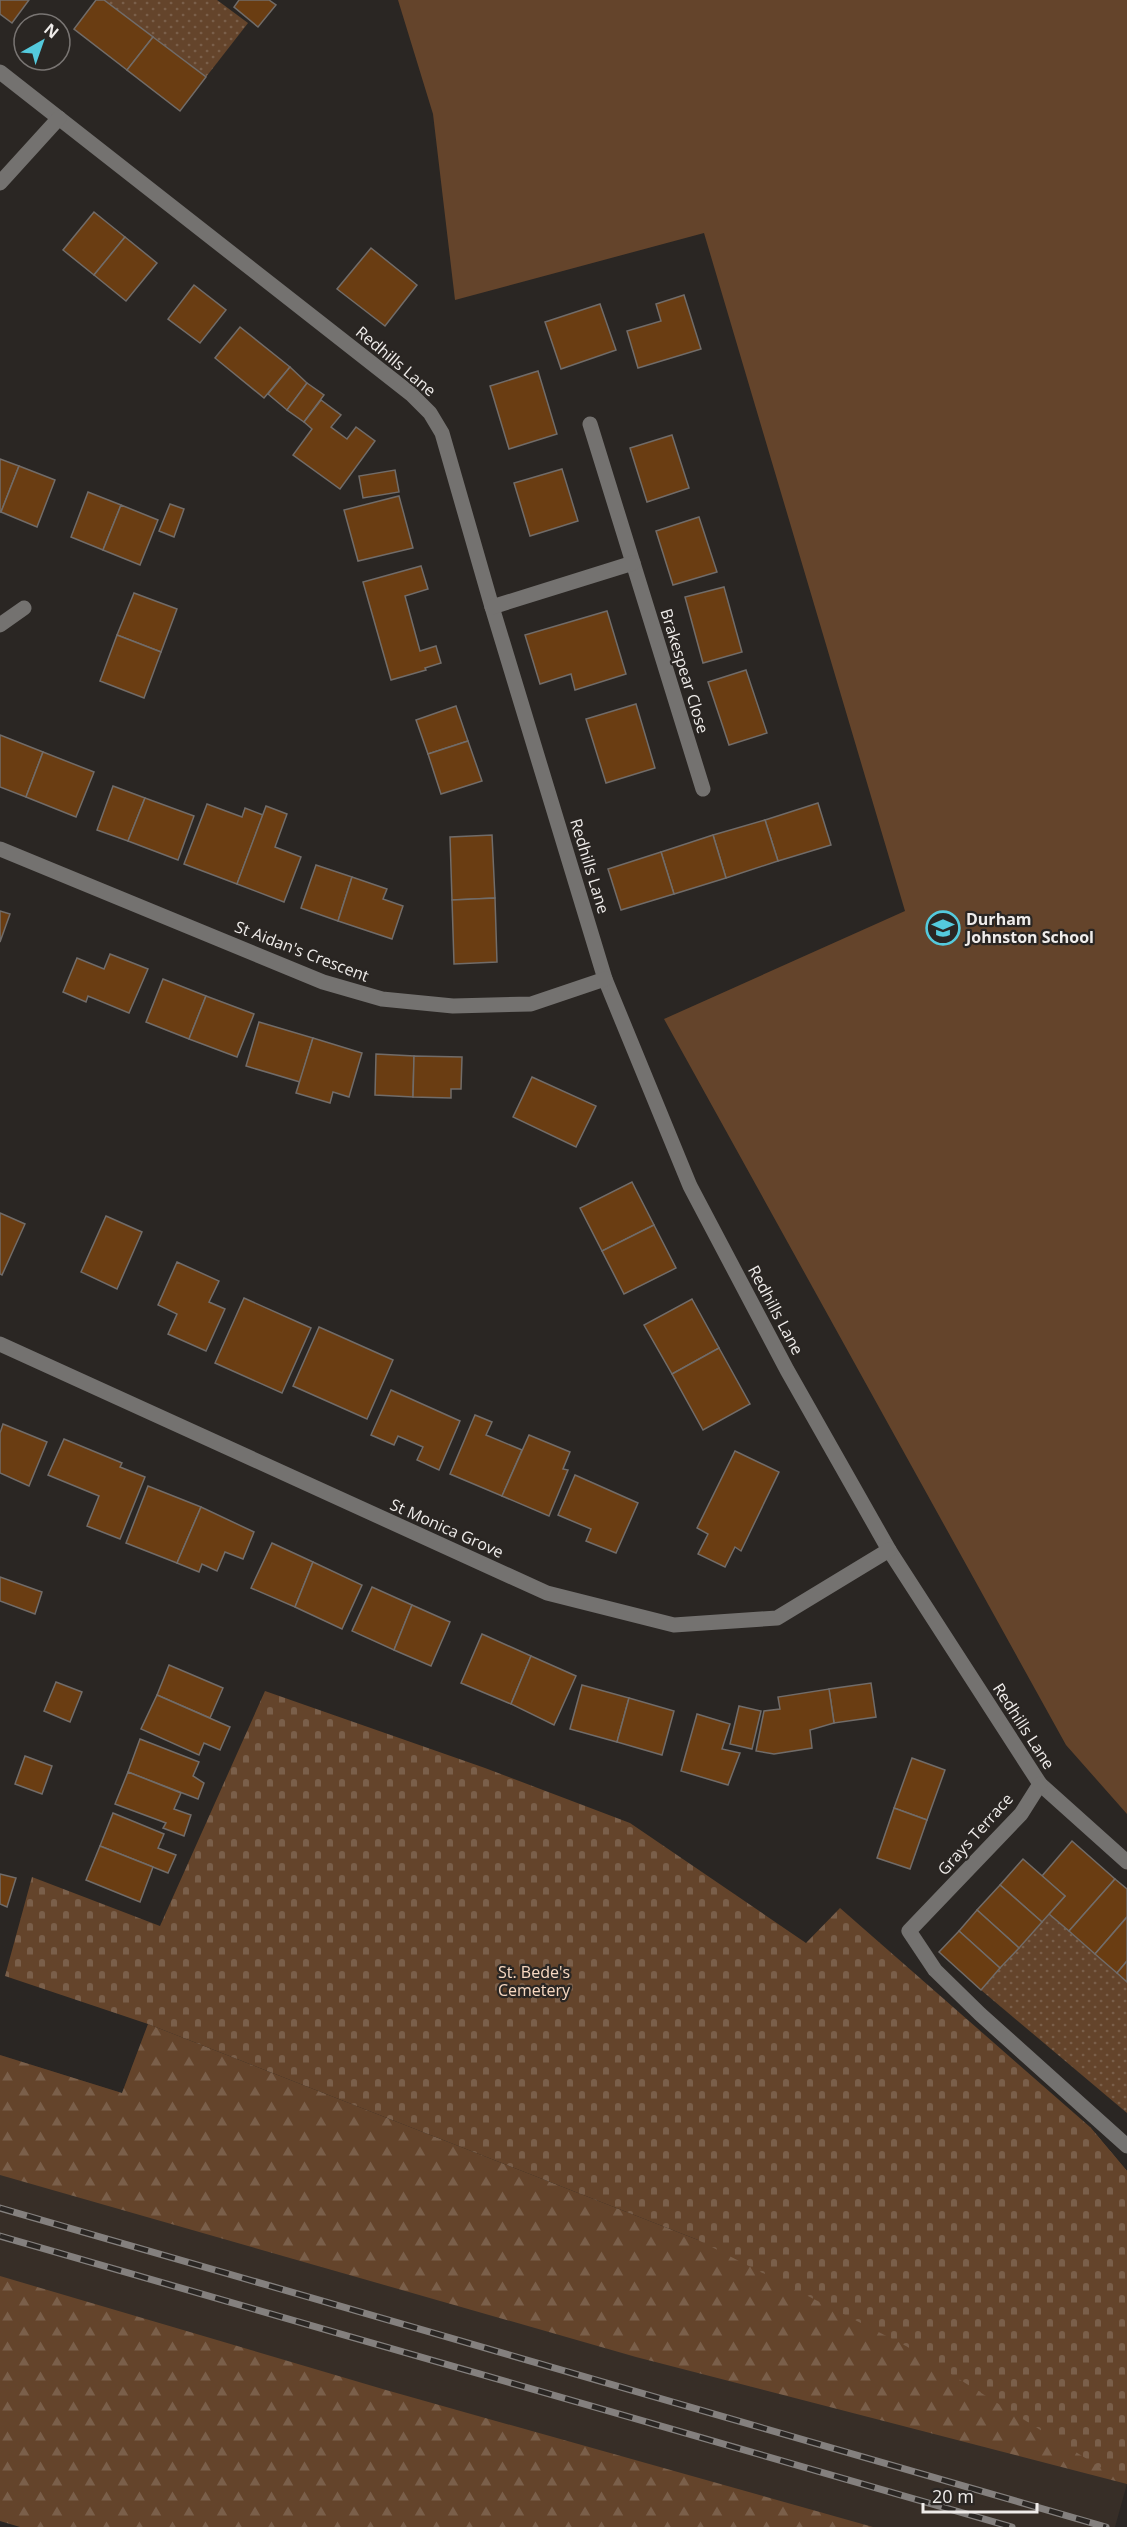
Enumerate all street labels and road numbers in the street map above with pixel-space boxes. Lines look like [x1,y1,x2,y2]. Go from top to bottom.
street label: Redhills Lane [351,321,441,401]
street label: Brakespear Close [656,606,714,736]
street label: Redhills Lane [565,816,615,916]
street label: St Aidan's Crescent [232,915,372,987]
street label: Redhills Lane [743,1261,809,1359]
street label: St Monica Grove [387,1493,507,1563]
street label: Redhills Lane [988,1679,1060,1773]
street label: Grays Terrace [932,1788,1018,1880]

